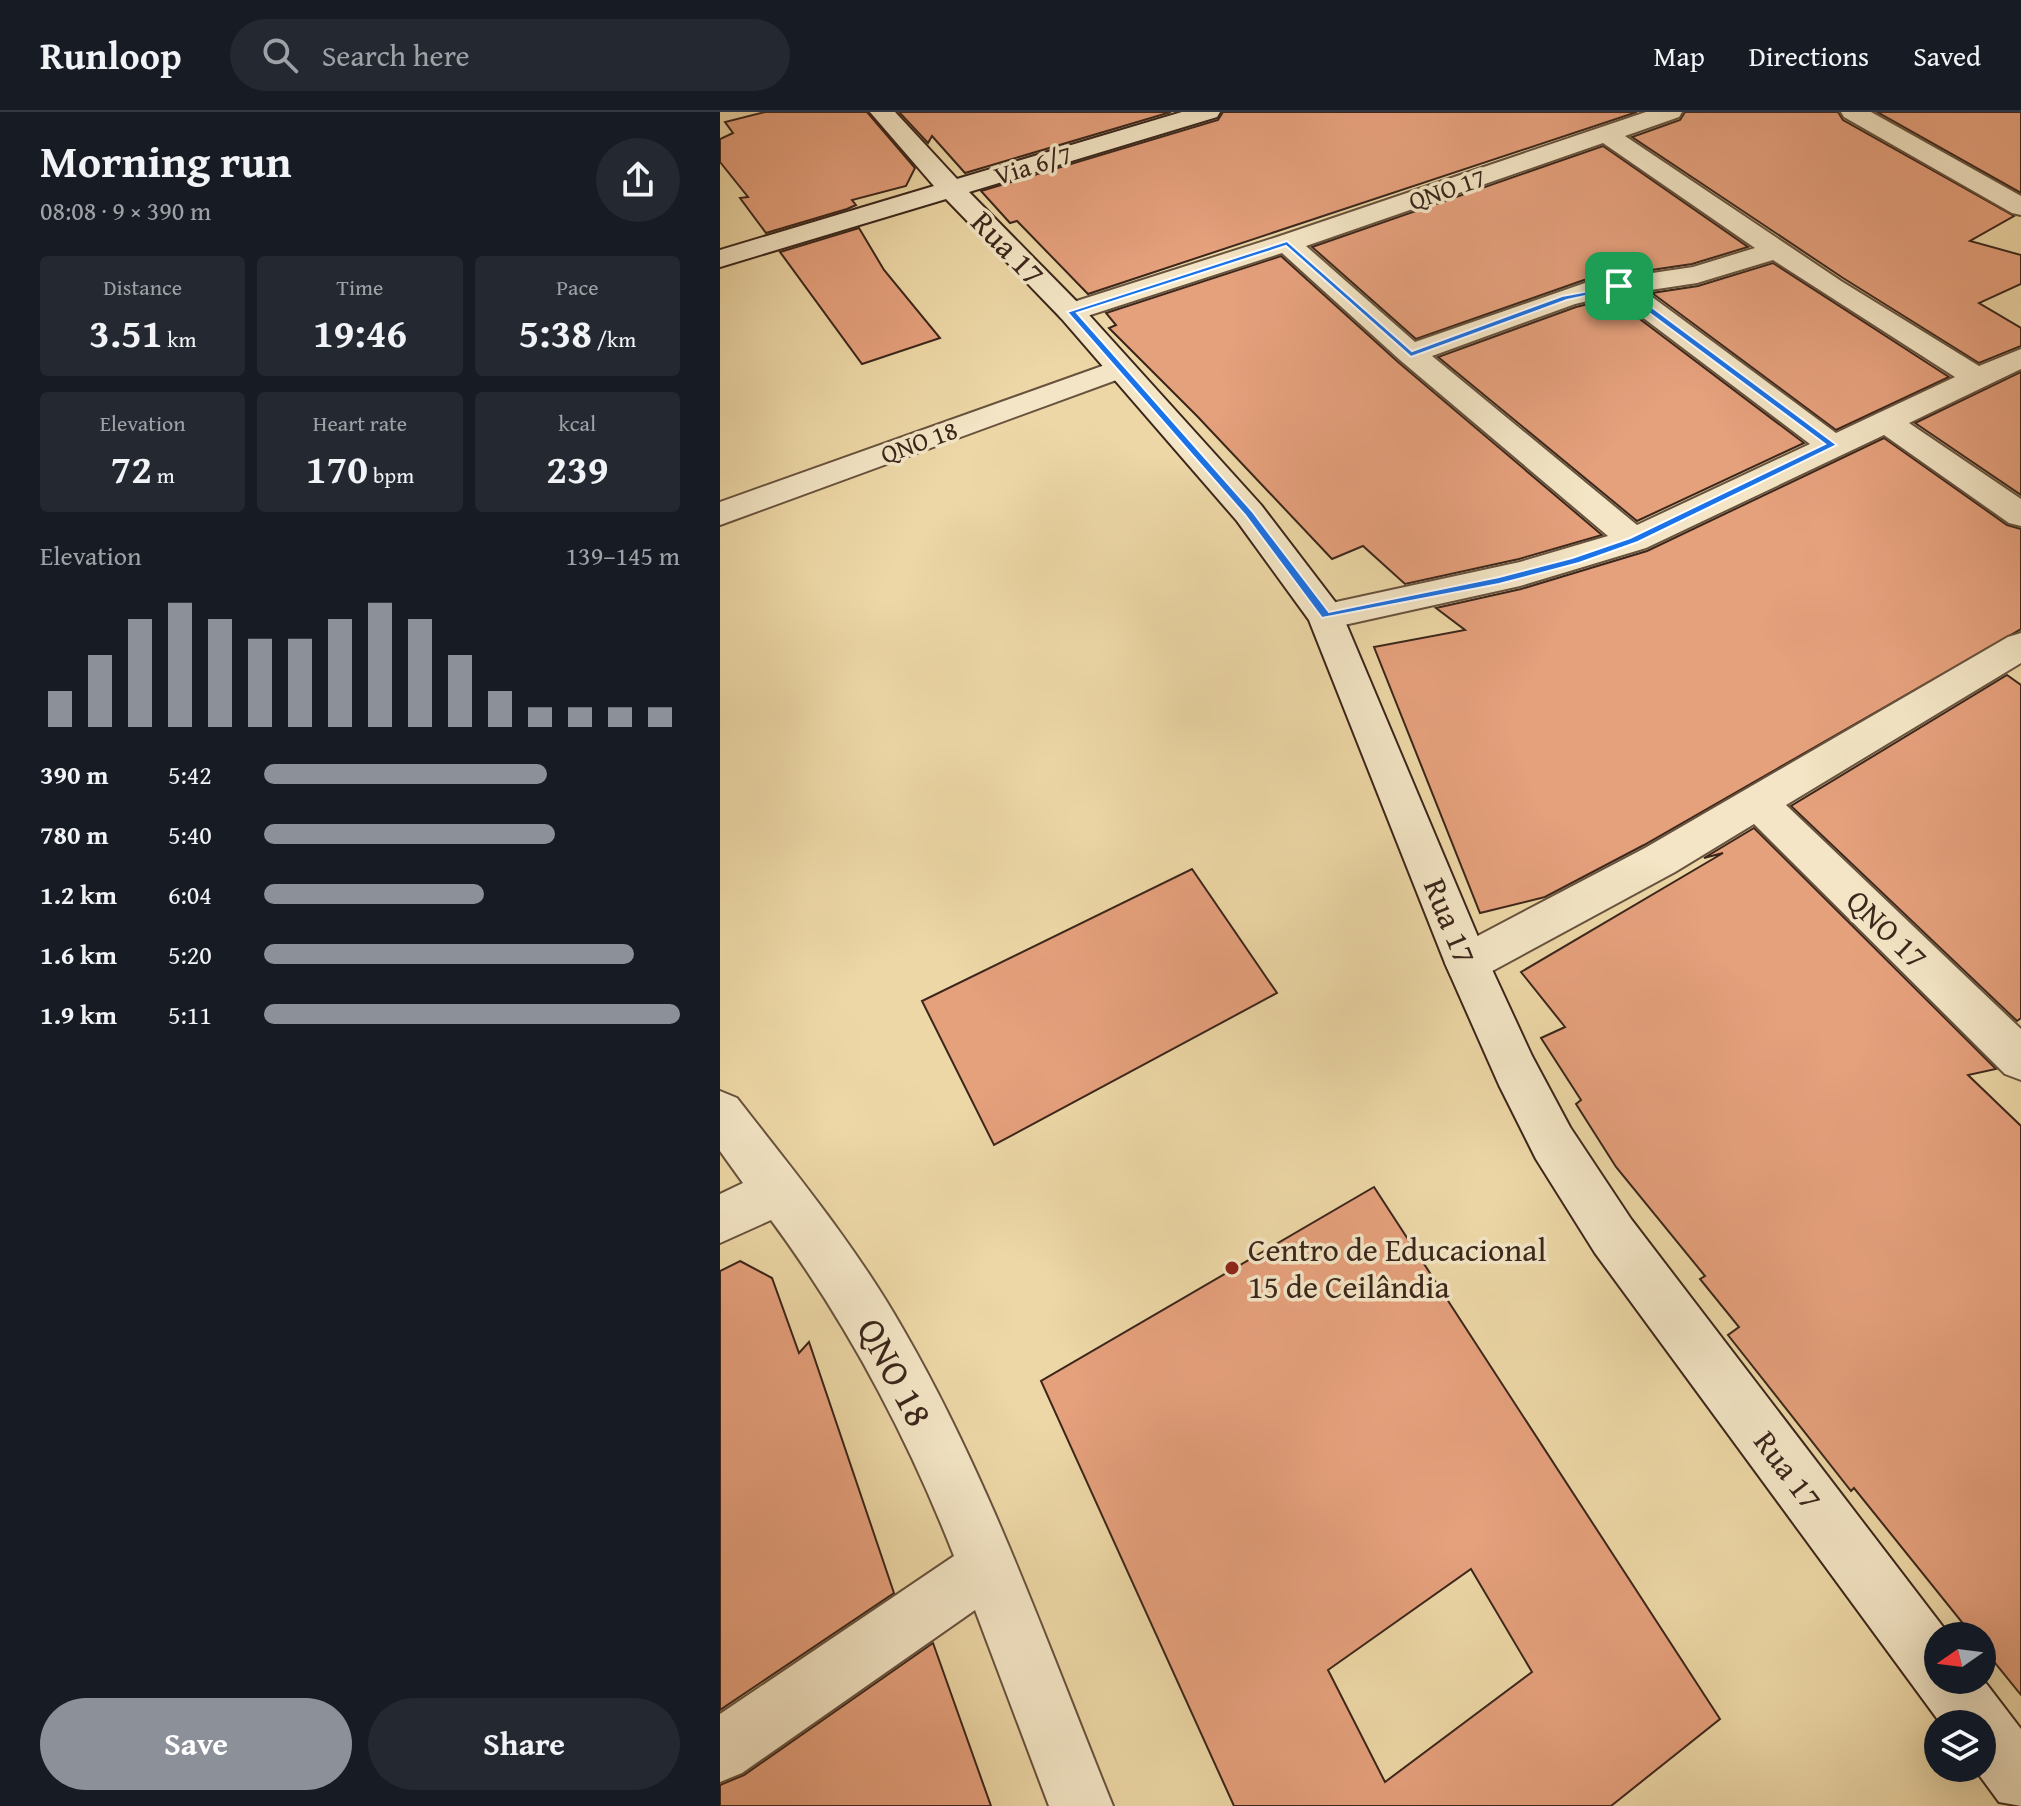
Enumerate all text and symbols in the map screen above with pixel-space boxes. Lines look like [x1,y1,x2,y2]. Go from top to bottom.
search box [230,19,790,91]
text: Runloop [40,27,182,83]
icon: search [258,33,302,77]
text: Search here [322,33,470,77]
text: Map [1653,35,1705,76]
text: Directions [1749,35,1869,76]
text: Saved [1913,35,1981,76]
text: Morning run [40,129,291,193]
street label: Via 6/7 [989,134,1077,195]
button: share [596,138,680,222]
street label: QNO 17 [1403,157,1491,220]
text: 08:08 · 9 × 390 m [40,191,211,230]
street label: Rua 17 [961,199,1056,296]
pin [1585,252,1653,320]
icon: arrive [1597,264,1641,308]
text: Distance [103,271,182,303]
text: Time [337,271,383,303]
text: Pace [556,271,598,303]
text: 3.51 [89,303,162,362]
text: 19:46 [313,303,407,362]
text: 5:38 [518,303,592,362]
text: km [162,323,196,355]
text: /km [592,323,636,355]
text: Elevation [100,407,186,439]
text: Heart rate [313,407,407,439]
text: kcal [559,407,596,439]
street label: QNO 18 [875,410,963,473]
text: 72 [111,439,152,498]
text: 170 [306,439,368,498]
text: 239 [546,439,608,498]
text: m [152,459,175,491]
text: bpm [368,459,414,491]
text: Elevation [40,536,142,575]
text: 139–145 m [566,536,680,575]
text: 390 m [40,755,108,794]
text: 5:42 [168,755,212,794]
text: 780 m [40,815,108,854]
text: 5:40 [168,815,212,854]
street label: Rua 17 [1412,871,1489,971]
text: 1.2 km [40,875,117,914]
text: 6:04 [168,875,212,914]
street label: QNO 17 [1836,878,1939,979]
text: 1.6 km [40,935,117,974]
text: 5:20 [168,935,212,974]
text: 1.9 km [40,995,117,1034]
text: 5:11 [168,995,212,1034]
place label: Centro de Educacional 15 de Ceilândia [1248,1226,1546,1310]
marker: Centro de Educacional 15 de Ceilândia [1223,1259,1241,1277]
street label: QNO 18 [844,1307,948,1436]
street label: Rua 17 [1743,1420,1834,1519]
north arrow [1924,1622,1996,1694]
map controls [1924,1622,1996,1782]
button: Save [40,1698,352,1790]
button: Share [368,1698,680,1790]
button: layers [1924,1710,1996,1782]

